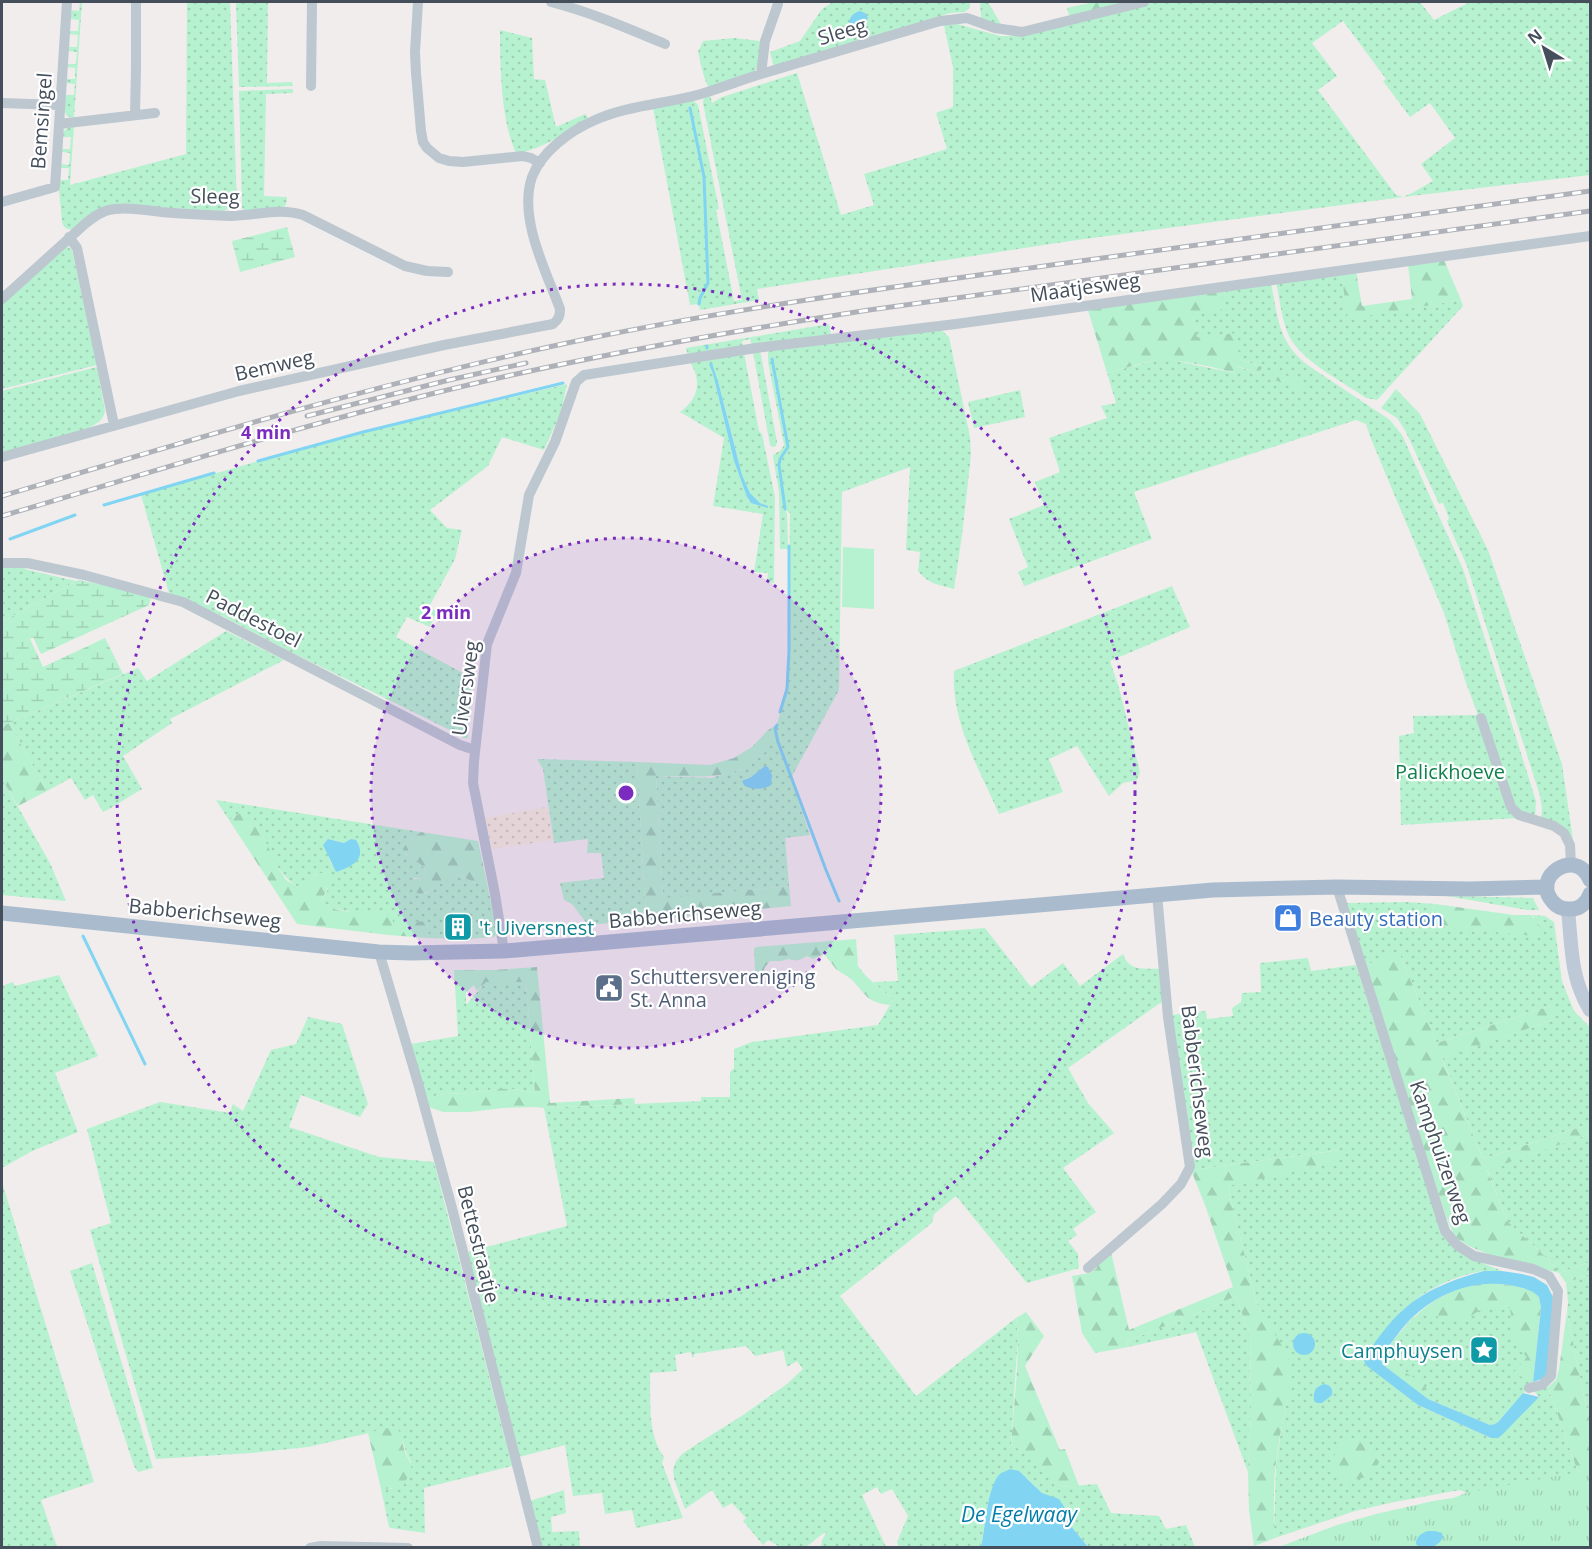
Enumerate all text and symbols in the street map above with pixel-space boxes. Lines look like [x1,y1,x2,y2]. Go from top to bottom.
street label: Sleeg [814,11,870,51]
north arrow [1514,18,1574,78]
text: N [1523,24,1547,49]
street label: Bemsingel [24,72,58,170]
street label: Sleeg [190,182,240,210]
street label: Maatjesweg [1028,266,1142,308]
street label: Bemweg [232,343,316,387]
text: 4 min [241,420,291,444]
street label: Paddestoel [202,582,306,654]
text: 2 min [421,600,471,624]
street label: Uiversweg [445,638,485,737]
park label: Palickhoeve [1395,758,1505,785]
centre of rings [616,783,636,803]
street label: Babberichseweg [127,892,283,934]
street label: Babberichseweg [608,894,763,934]
shop icon: Beauty station [1272,902,1304,934]
place label: Beauty station [1309,905,1443,932]
building icon: 't Uiversnest [442,911,474,943]
place label: 't Uiversnest [479,914,594,941]
place label: Schuttersvereniging St. Anna [630,963,815,1013]
public building icon: Schuttersvereniging St. Anna [593,972,625,1004]
street label: Babberichseweg [1175,1003,1221,1159]
street label: Kamphuizerweg [1404,1077,1478,1227]
street label: Bettestraatje [451,1182,507,1306]
place icon: Camphuysen [1468,1334,1500,1366]
place label: Camphuysen [1341,1337,1463,1364]
water label: De Egelwaay [961,1500,1078,1528]

